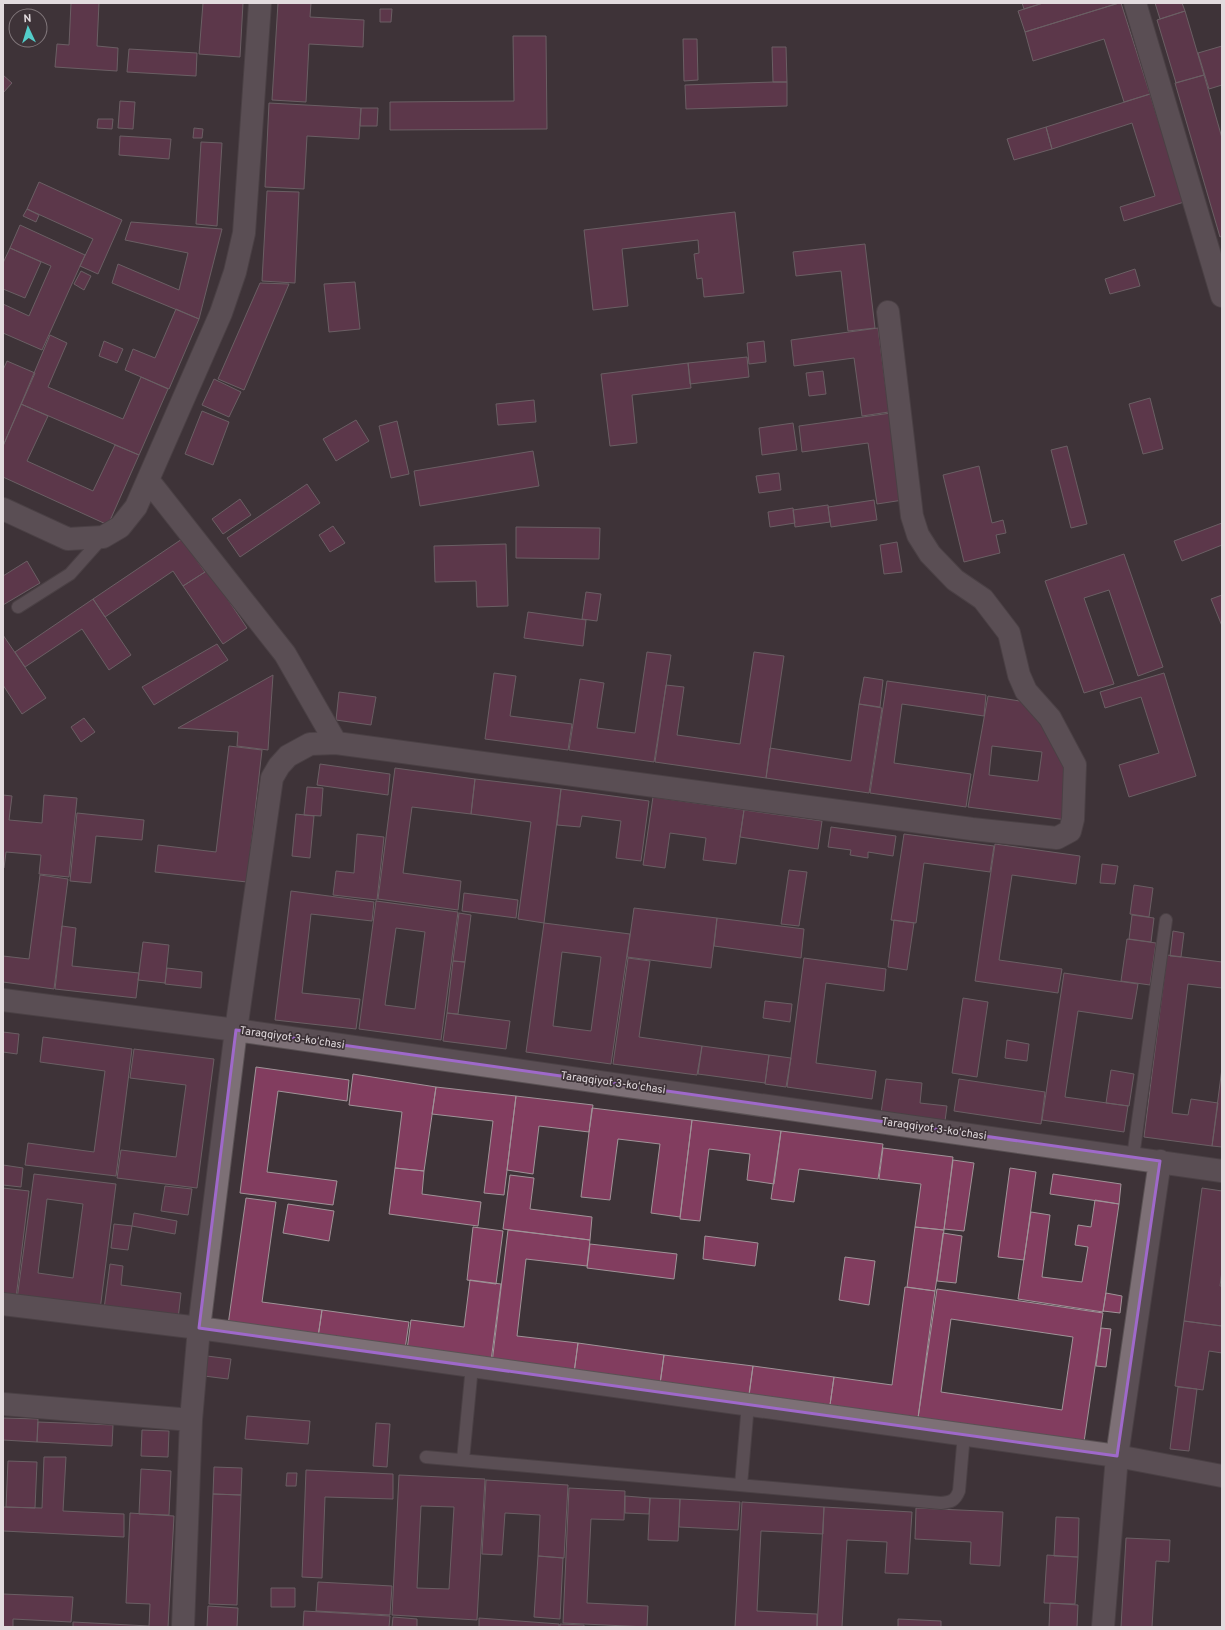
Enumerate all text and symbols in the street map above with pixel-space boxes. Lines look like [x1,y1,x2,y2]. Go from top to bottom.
north arrow [8,8,48,48]
text: N [23,12,32,26]
street label: Taraqqiyot 3-koʻchasi [239,1024,345,1052]
street label: Taraqqiyot 3-koʻchasi [560,1069,666,1097]
street label: Taraqqiyot 3-koʻchasi [881,1115,987,1143]

